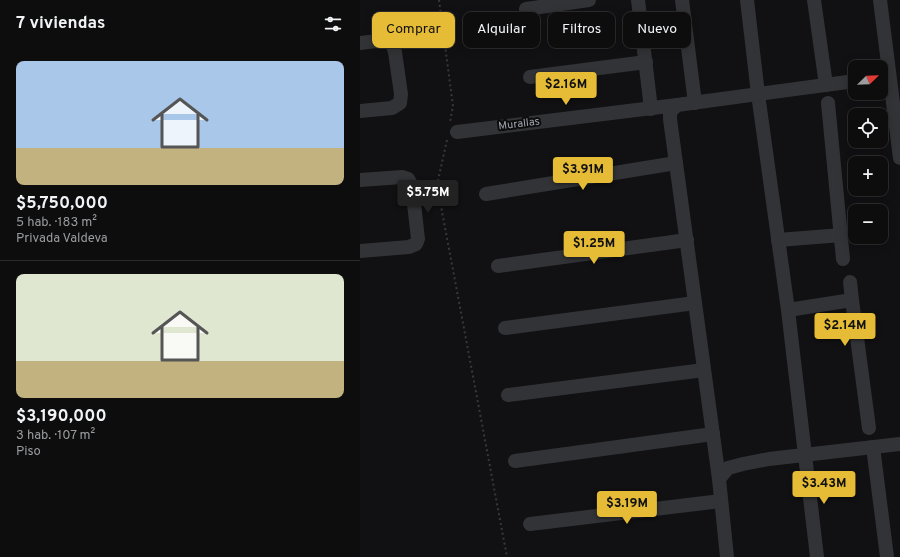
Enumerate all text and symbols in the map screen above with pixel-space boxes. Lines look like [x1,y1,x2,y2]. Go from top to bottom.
chip: Comprar [372,12,455,48]
chip: Alquilar [463,12,540,48]
chip: Filtros [548,12,615,48]
chip: Nuevo [623,12,691,48]
text: 7 viviendas [16,13,105,35]
icon: filters [322,13,344,35]
north arrow [848,60,888,100]
map controls [848,60,888,244]
pin: $2.16M [533,72,599,106]
text: $2.16M [545,77,587,93]
icon: home [144,87,216,159]
button: locate [848,108,888,148]
street label: Murallas [497,115,541,133]
button: + [848,156,888,196]
pin: $3.91M [550,157,616,191]
text: $3.91M [562,162,604,178]
pin: $5.75M [395,180,461,214]
text: $5.75M [406,185,450,201]
text: $5,750,000 [16,193,108,215]
button: − [848,204,888,244]
text: 5 hab. · 183 m² [16,215,97,231]
text: Privada Valdeva [16,231,108,247]
pin: $1.25M [561,231,627,265]
text: $1.25M [573,236,615,252]
icon: home [144,300,216,372]
pin: $2.14M [812,313,878,347]
text: $2.14M [823,318,867,334]
text: $3,190,000 [16,406,107,428]
text: 3 hab. · 107 m² [16,428,95,444]
text: Piso [16,444,41,460]
pin: $3.43M [791,471,857,505]
text: $3.43M [801,476,847,492]
pin: $3.19M [594,491,660,525]
text: $3.19M [606,496,648,512]

